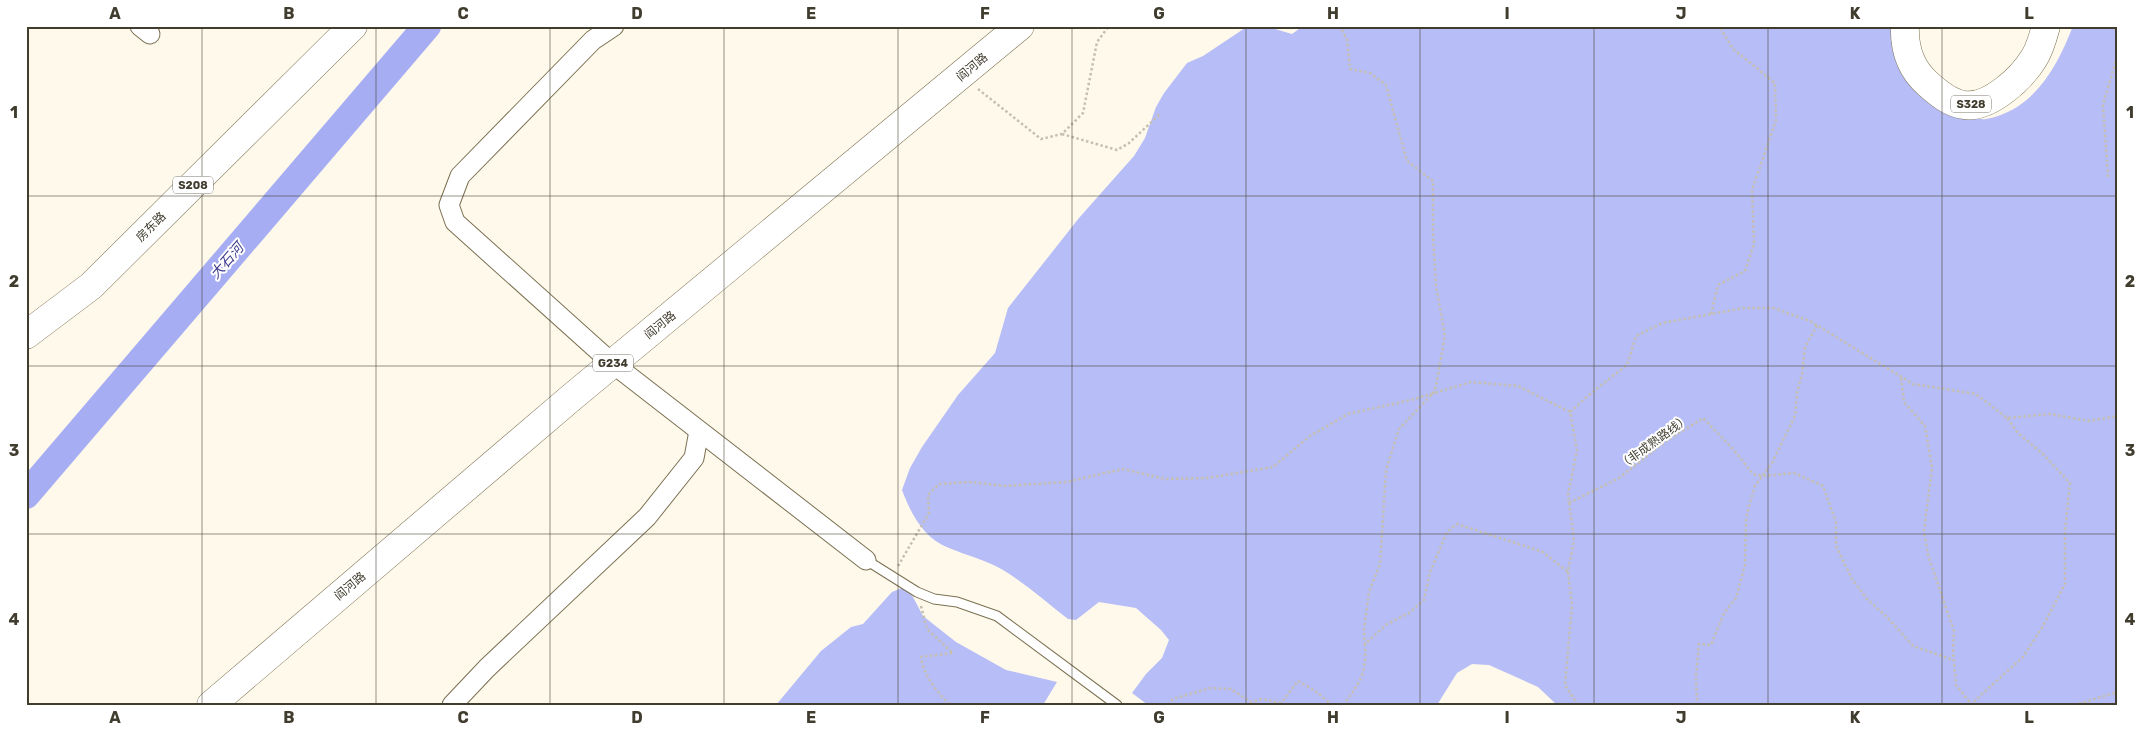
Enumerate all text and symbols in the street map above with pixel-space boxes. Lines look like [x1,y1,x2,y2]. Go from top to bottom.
text: A [109,4,121,23]
text: B [283,4,295,23]
text: C [457,4,469,23]
text: D [631,4,643,23]
text: E [806,4,816,23]
text: F [980,4,990,23]
text: G [1153,4,1165,23]
text: H [1327,4,1339,23]
text: I [1504,4,1510,23]
text: J [1676,4,1686,23]
text: K [1850,4,1861,23]
text: L [2024,4,2034,23]
street label: 阎河路 [954,50,990,84]
road number: S328 [1951,96,1991,112]
text: 1 [10,103,18,122]
text: 1 [2126,103,2134,122]
road number: S208 [173,176,213,194]
street label: 房东路 [133,209,169,245]
water label: 大石河 [207,237,249,282]
text: 2 [9,272,19,291]
text: 2 [2125,272,2135,291]
street label: 阎河路 [642,308,678,342]
road number: G234 [593,354,633,372]
street label: （非成熟路线） [1616,412,1692,472]
text: 3 [9,441,19,460]
text: 3 [2125,441,2135,460]
street label: 阎河路 [332,569,368,603]
text: 4 [9,610,20,629]
text: 4 [2125,610,2136,629]
text: A [109,708,121,727]
text: B [283,708,295,727]
text: C [457,708,469,727]
text: D [631,708,643,727]
text: E [806,708,816,727]
text: F [980,708,990,727]
text: G [1153,708,1165,727]
text: H [1327,708,1339,727]
text: I [1504,708,1510,727]
text: J [1676,708,1686,727]
text: K [1850,708,1861,727]
text: L [2024,708,2034,727]

